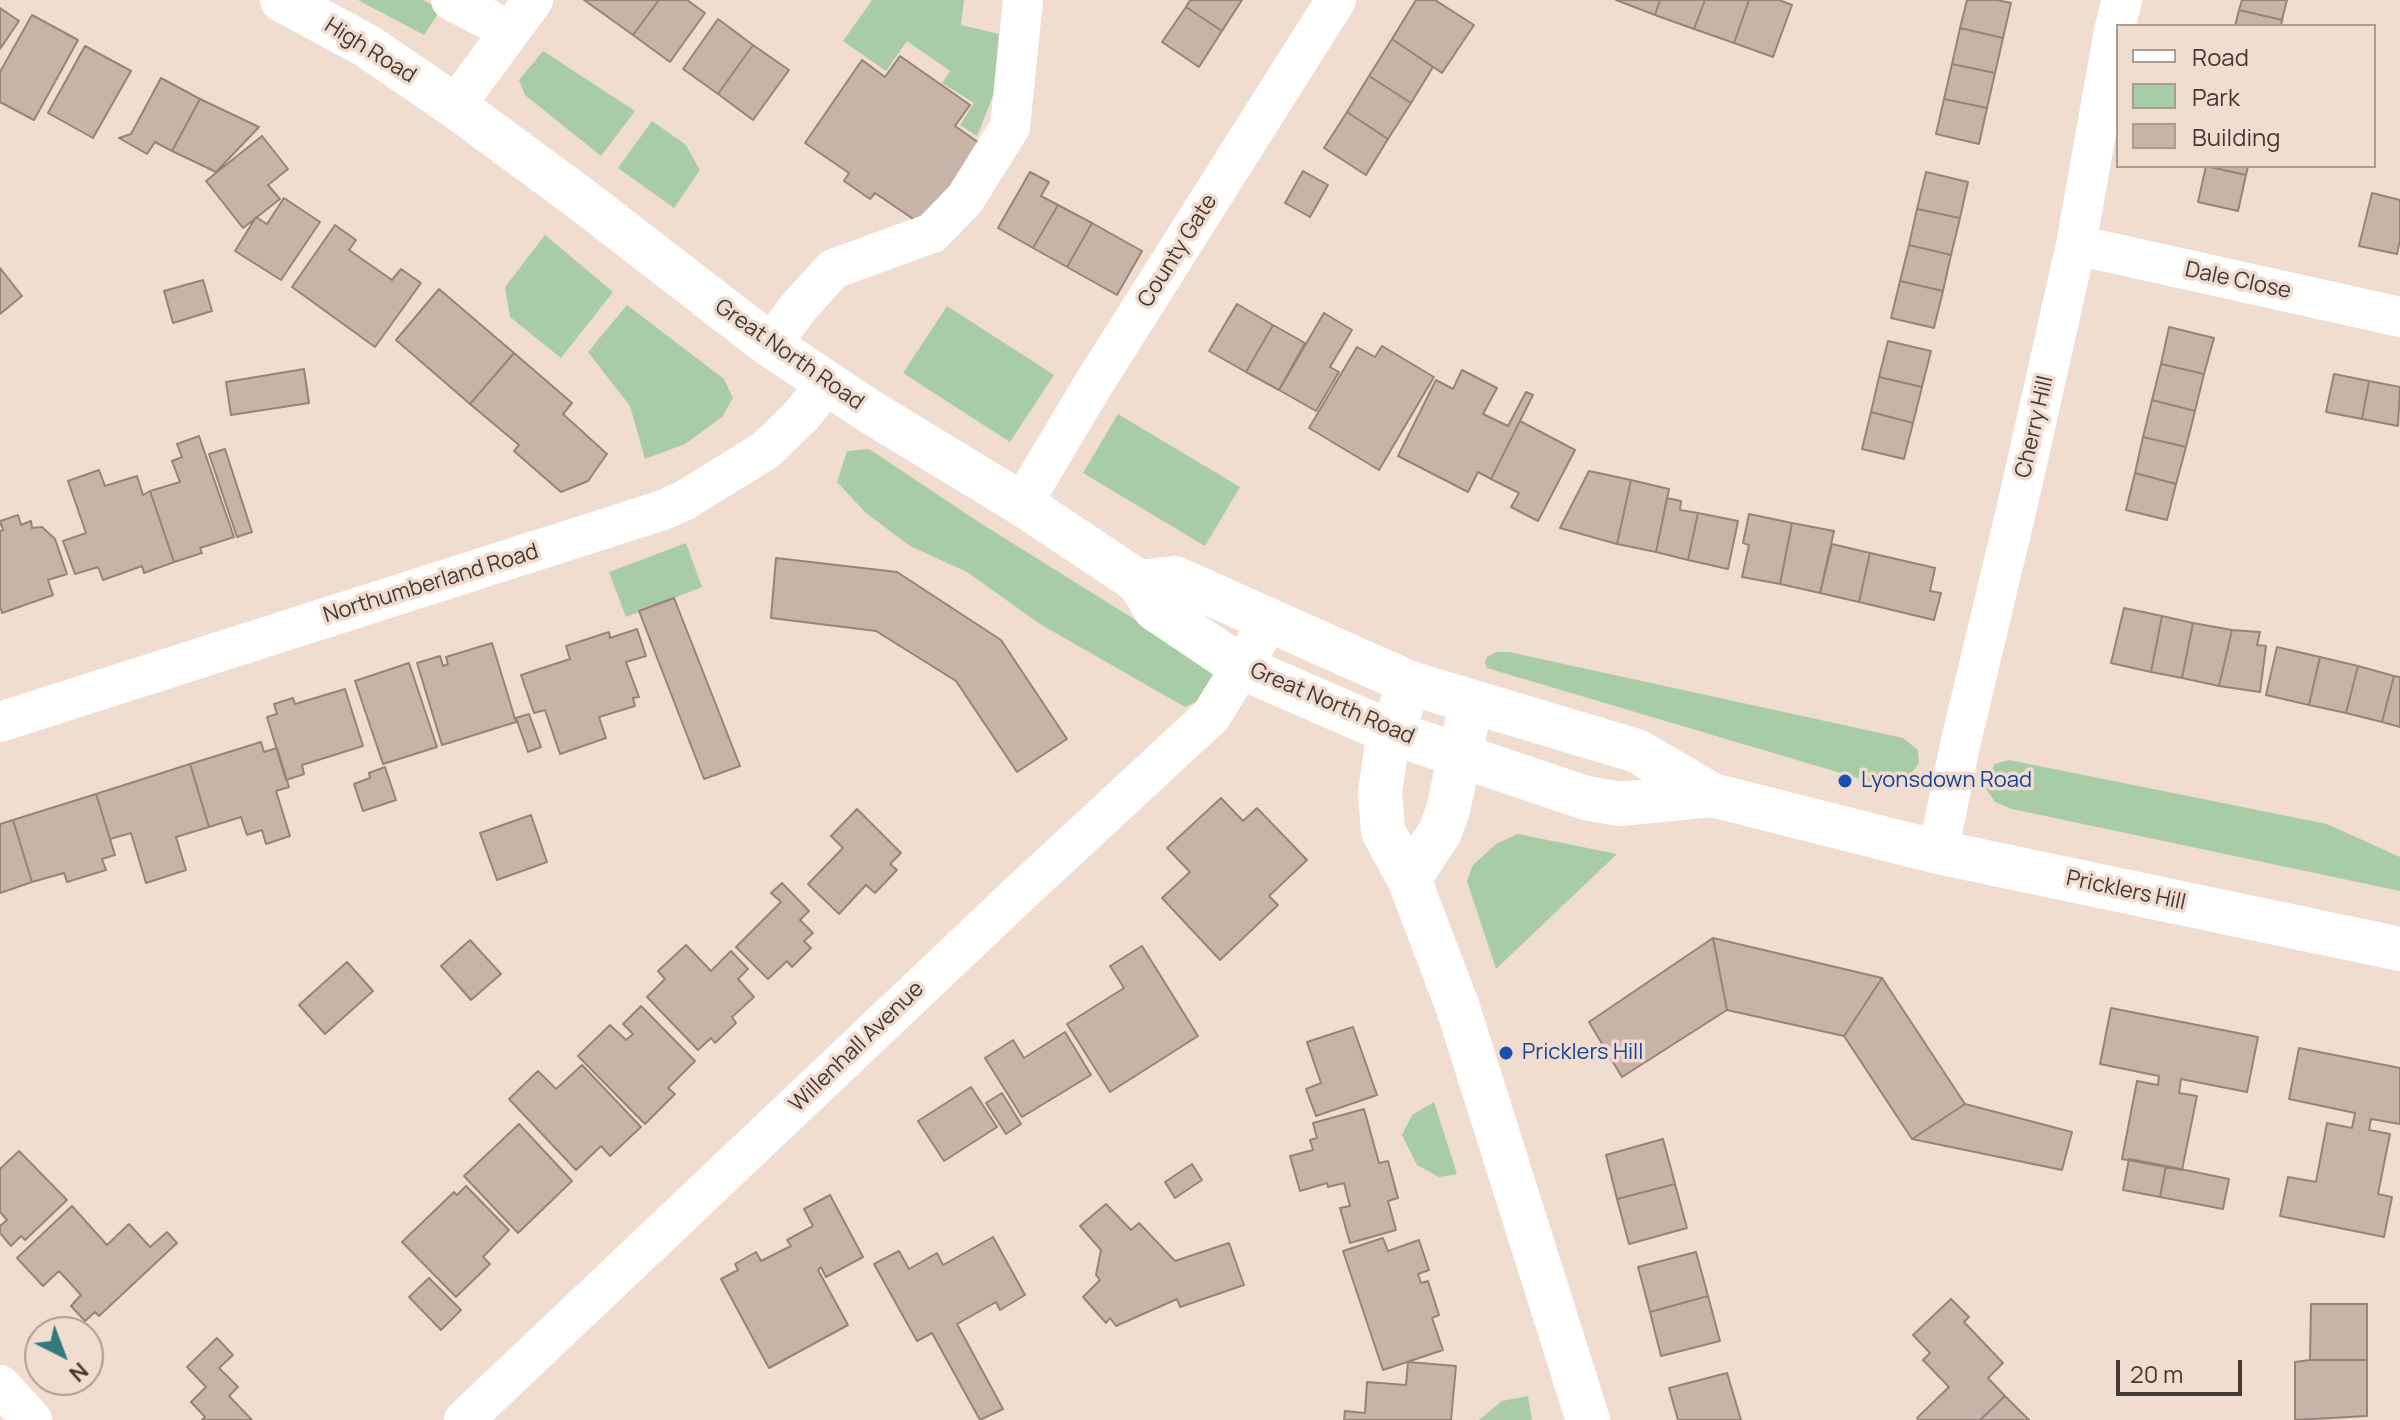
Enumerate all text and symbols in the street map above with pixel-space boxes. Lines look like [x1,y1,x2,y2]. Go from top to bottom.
street label: High Road [319,13,421,89]
legend [2116,24,2376,168]
text: Road [2192,40,2249,73]
text: Park [2192,80,2240,113]
text: Building [2192,120,2280,153]
street label: County Gate [1133,190,1223,312]
street label: Dale Close [2183,257,2293,305]
street label: Great North Road [709,294,869,416]
street label: Cherry Hill [2010,373,2060,481]
street label: Northumberland Road [320,539,542,629]
street label: Great North Road [1246,658,1418,750]
place label: Lyonsdown Road [1861,768,2032,794]
marker: Lyonsdown Road [1836,772,1854,790]
street label: Pricklers Hill [2064,865,2188,917]
street label: Willenhall Avenue [784,976,930,1118]
place label: Pricklers Hill [1522,1040,1643,1066]
marker: Pricklers Hill [1497,1044,1515,1062]
north arrow [24,1316,104,1396]
scale bar [2120,1344,2246,1394]
text: N [63,1356,95,1389]
text: 20 m [2130,1357,2183,1390]

